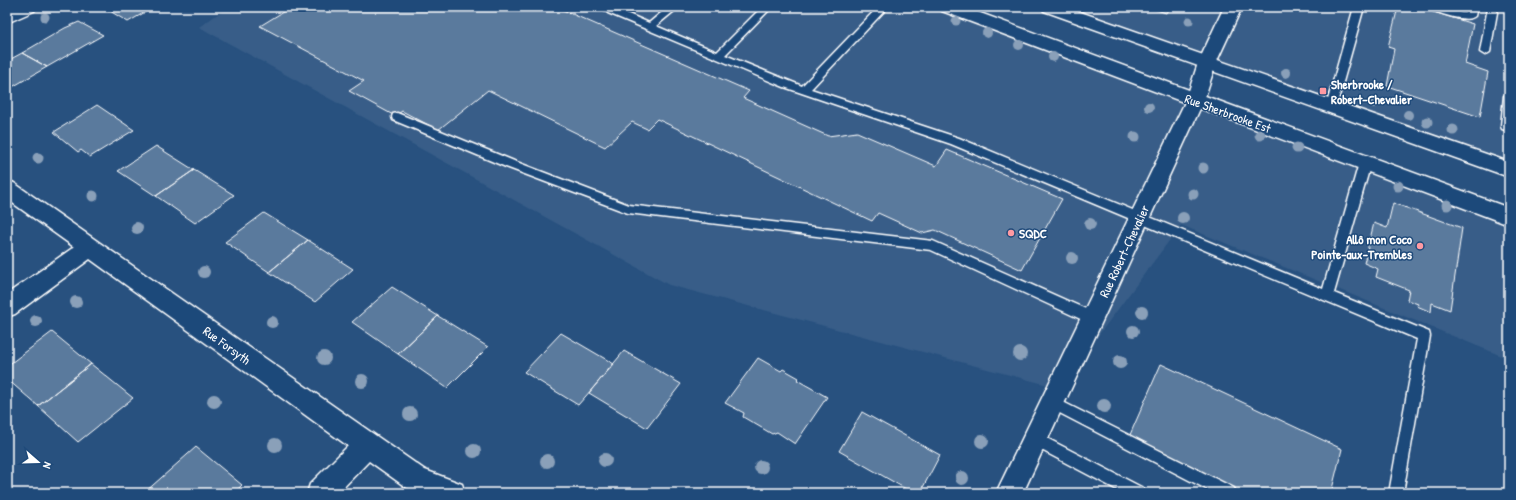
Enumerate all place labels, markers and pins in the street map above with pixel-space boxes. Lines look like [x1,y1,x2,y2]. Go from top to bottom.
place label: Sherbrooke / Robert-Chevalier [1331,75,1413,108]
marker: Sherbrooke / Robert-Chevalier [1318,86,1328,96]
place label: SQDC [1019,224,1047,242]
marker: SQDC [1006,228,1016,238]
place label: Allô mon Coco Pointe-aux-Trembles [1311,230,1413,263]
marker: Allô mon Coco Pointe-aux-Trembles [1415,241,1425,251]

